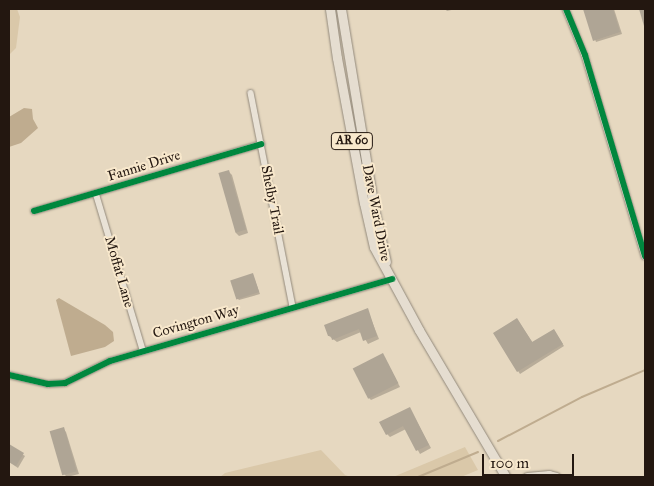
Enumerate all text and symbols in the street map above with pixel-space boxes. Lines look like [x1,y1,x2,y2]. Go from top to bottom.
road number: AR 60 [331,132,373,150]
street label: Fannie Drive [106,147,182,185]
street label: Dave Ward Drive [358,163,394,263]
street label: Shelby Trail [257,164,287,236]
street label: Moffat Lane [101,234,137,310]
street label: Covington Way [151,302,241,342]
scale bar [484,444,576,476]
text: 100 m [490,454,529,472]

